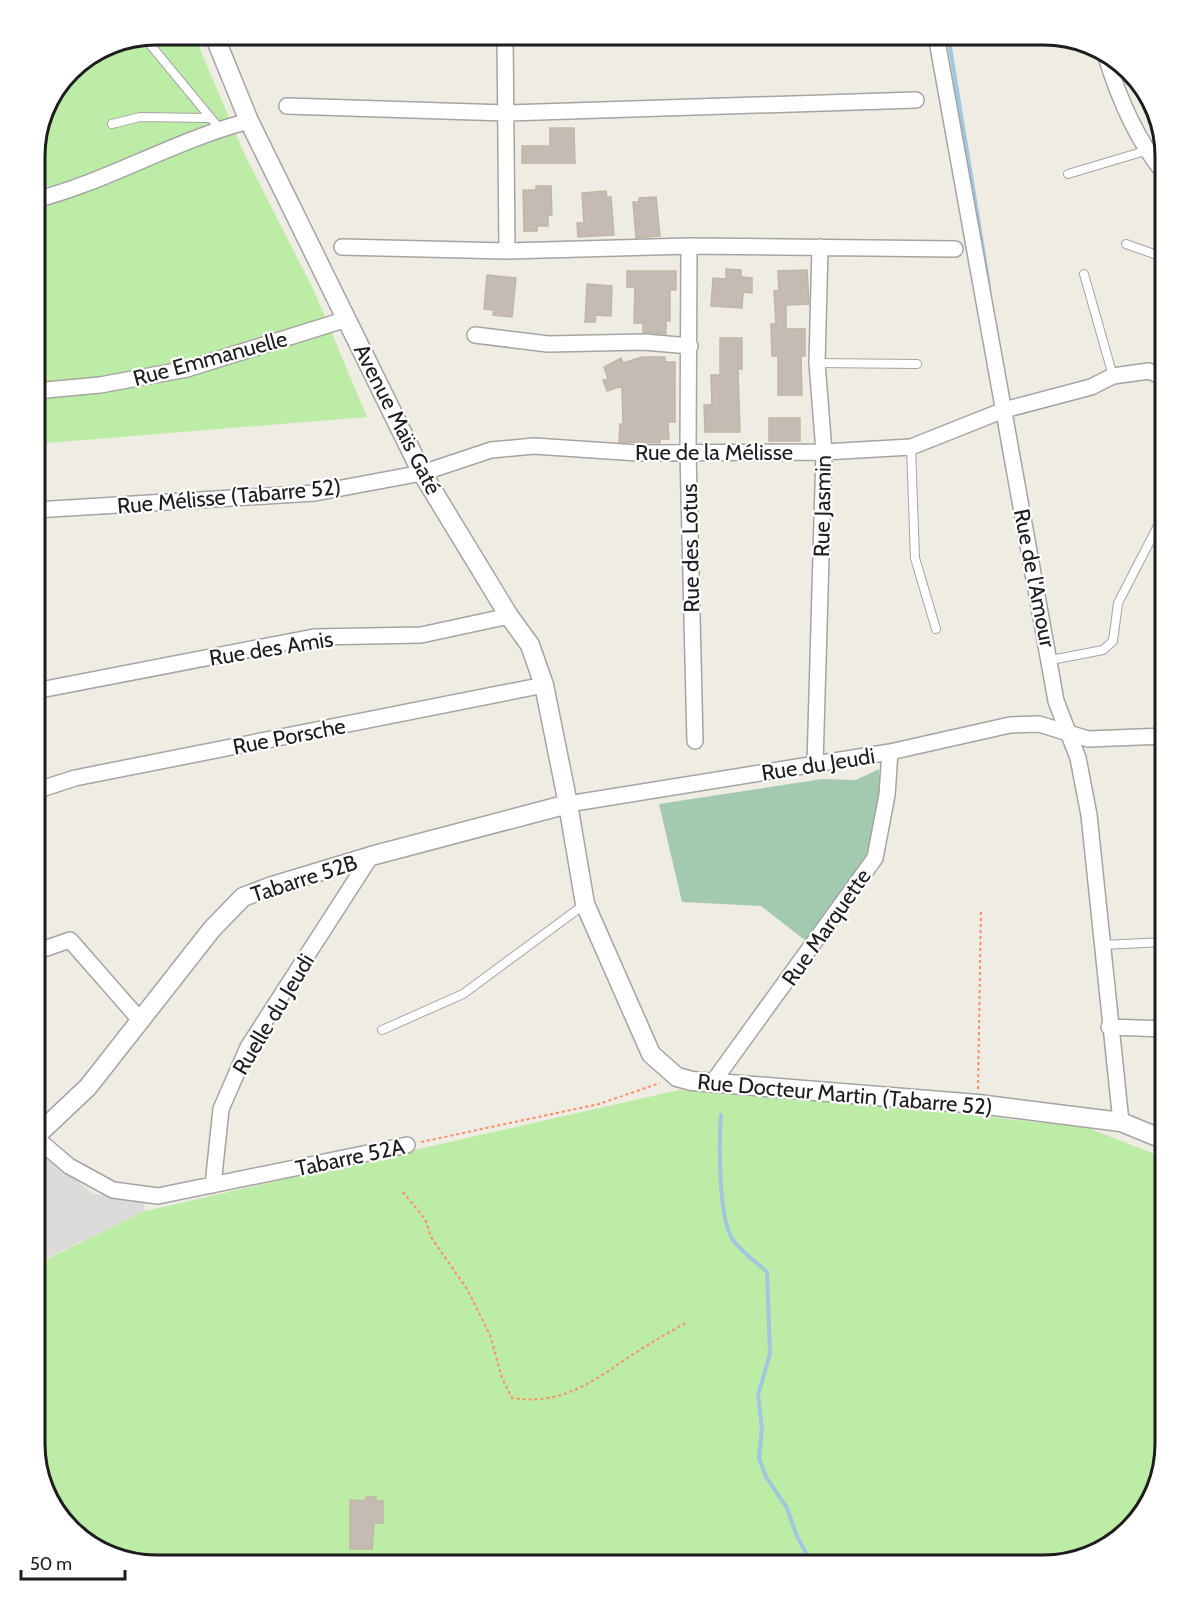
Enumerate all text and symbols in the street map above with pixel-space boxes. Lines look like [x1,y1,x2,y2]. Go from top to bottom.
street label: Rue Emmanuelle [130,325,290,392]
street label: Avenue Maïs Gaté [348,339,447,499]
street label: Rue de la Mélisse [635,439,793,466]
street label: Rue Jasmin [808,455,837,557]
street label: Rue Mélisse (Tabarre 52) [116,473,342,520]
street label: Rue des Lotus [676,483,705,613]
street label: Rue de l'Amour [1008,507,1061,650]
street label: Rue des Amis [207,625,335,672]
street label: Rue Porsche [230,712,348,761]
street label: Rue du Jeudi [759,742,877,787]
street label: Tabarre 52B [248,849,361,908]
street label: Rue Marquette [776,864,877,991]
street label: Ruelle du Jeudi [227,949,320,1079]
street label: Rue Docteur Martin (Tabarre 52) [696,1068,994,1121]
street label: Tabarre 52A [293,1133,407,1182]
scale bar [21,1543,124,1581]
text: 50 m [30,1553,72,1575]

